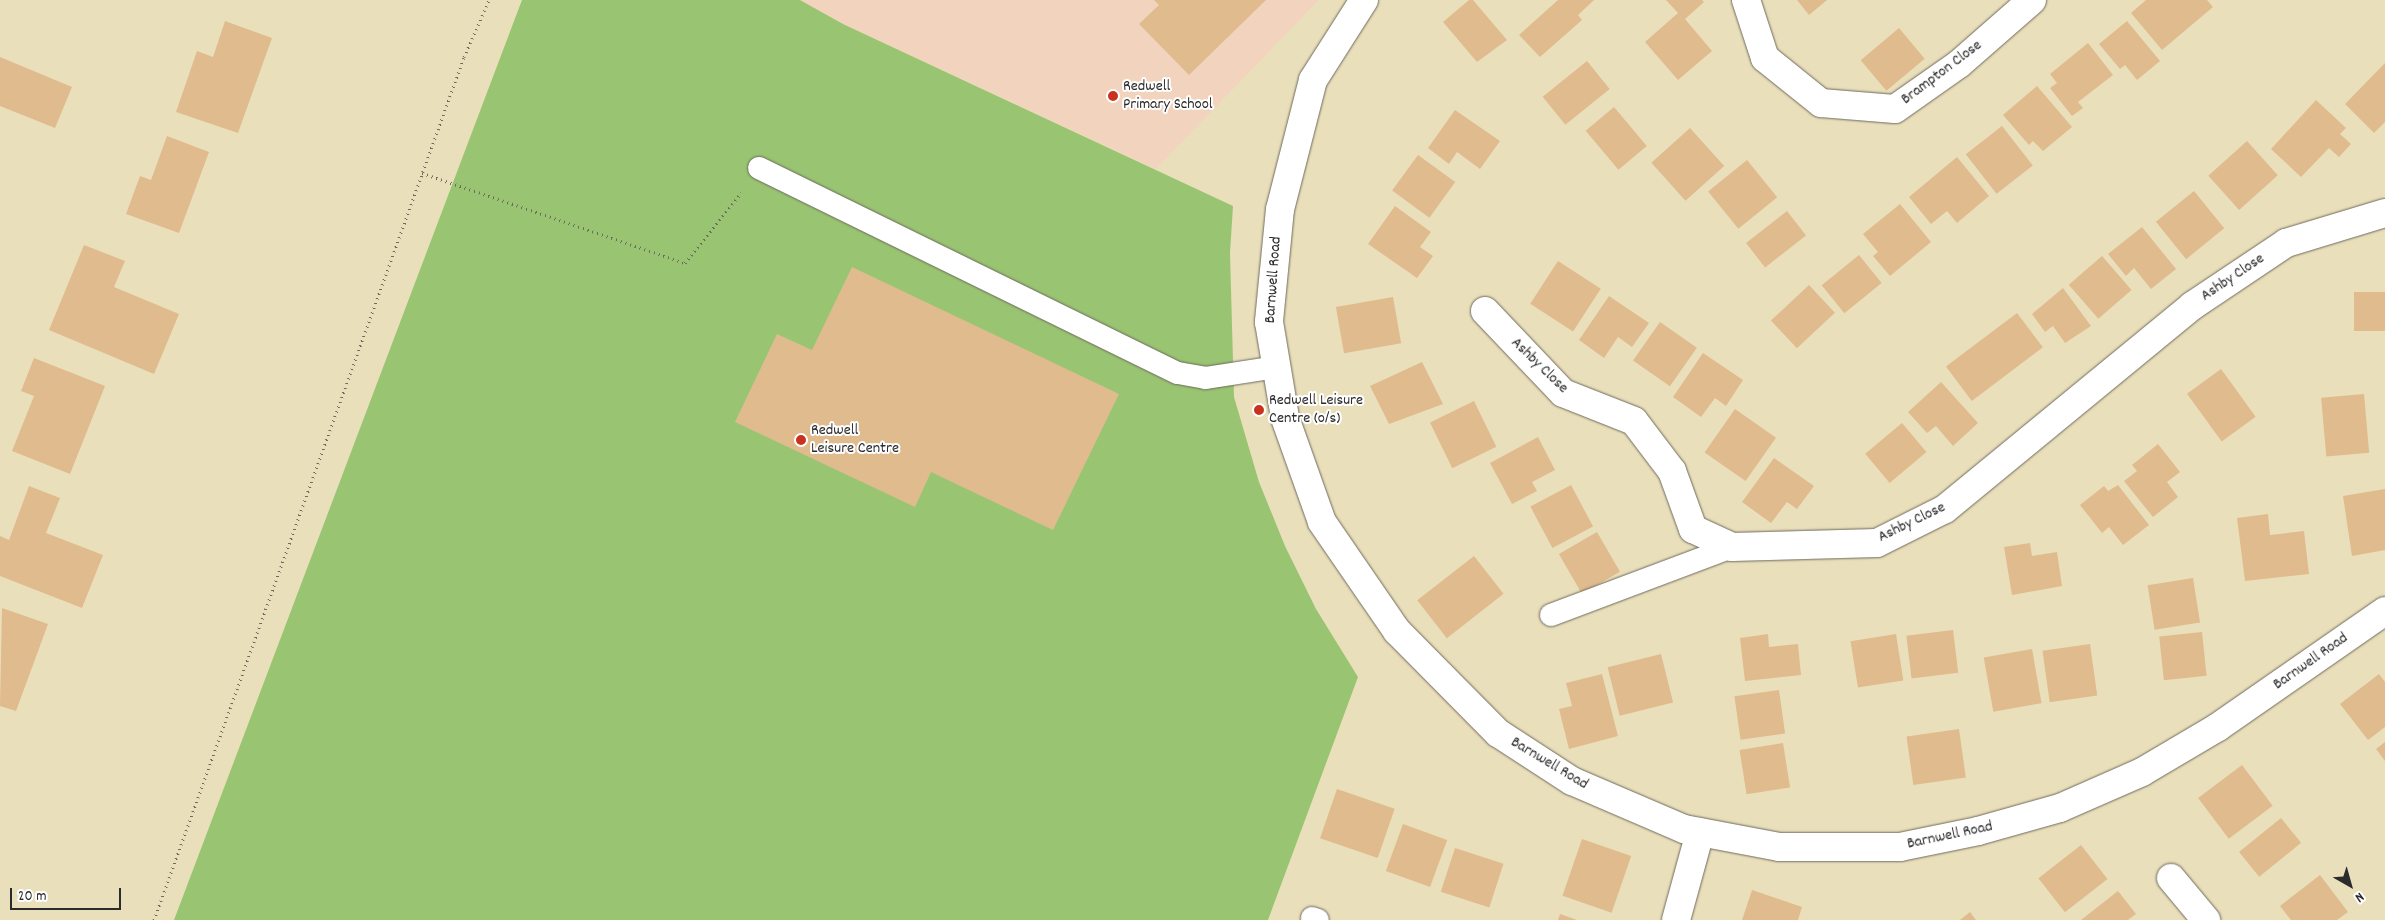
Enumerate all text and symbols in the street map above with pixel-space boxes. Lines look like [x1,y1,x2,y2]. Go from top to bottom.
street label: Brampton Close [1898,36,1986,110]
place label: Redwell Primary School [1123,77,1213,115]
marker: Redwell Primary School [1107,90,1119,102]
street label: Barnwell Road [1261,236,1287,324]
street label: Ashby Close [2198,250,2268,306]
street label: Ashby Close [1506,334,1572,398]
place label: Redwell Leisure Centre (o/s) [1269,391,1363,429]
marker: Redwell Leisure Centre (o/s) [1253,404,1265,416]
place label: Redwell Leisure Centre [811,421,899,459]
marker: Redwell Leisure Centre [795,434,807,446]
street label: Ashby Close [1875,498,1949,548]
street label: Barnwell Road [2270,629,2352,695]
street label: Barnwell Road [1507,733,1591,795]
street label: Barnwell Road [1905,818,1995,854]
north arrow [2325,860,2375,910]
scale bar [12,878,124,910]
text: 20 m [18,886,46,908]
text: N [2350,887,2368,907]

